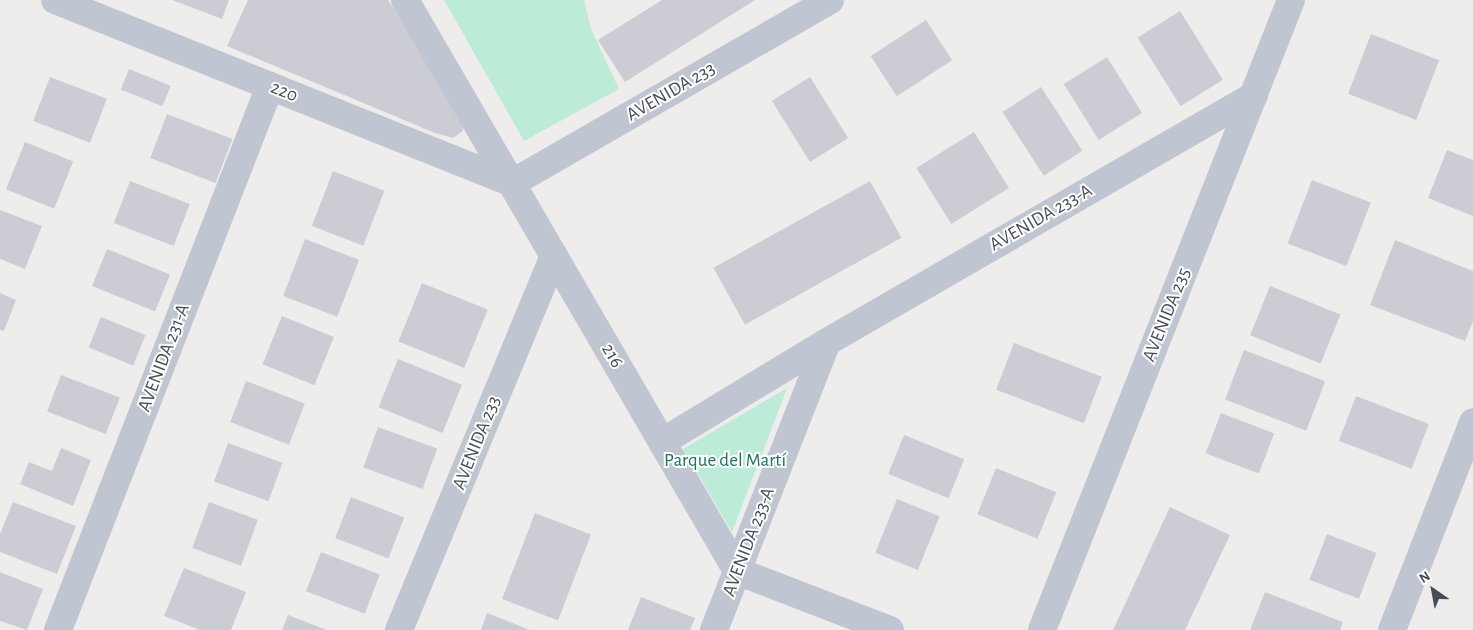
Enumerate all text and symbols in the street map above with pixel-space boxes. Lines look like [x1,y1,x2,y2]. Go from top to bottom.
street label: AVENIDA 233 [622,57,720,127]
street label: 220 [267,76,301,108]
street label: AVENIDA 233-A [986,179,1096,257]
street label: AVENIDA 235 [1138,265,1196,365]
street label: AVENIDA 231-A [133,301,195,415]
street label: 216 [596,340,628,372]
street label: AVENIDA 233 [448,393,506,493]
park label: Parque del Martí [664,450,786,472]
street label: AVENIDA 233-A [718,484,780,600]
north arrow [1408,565,1458,615]
text: N [1417,569,1433,586]

